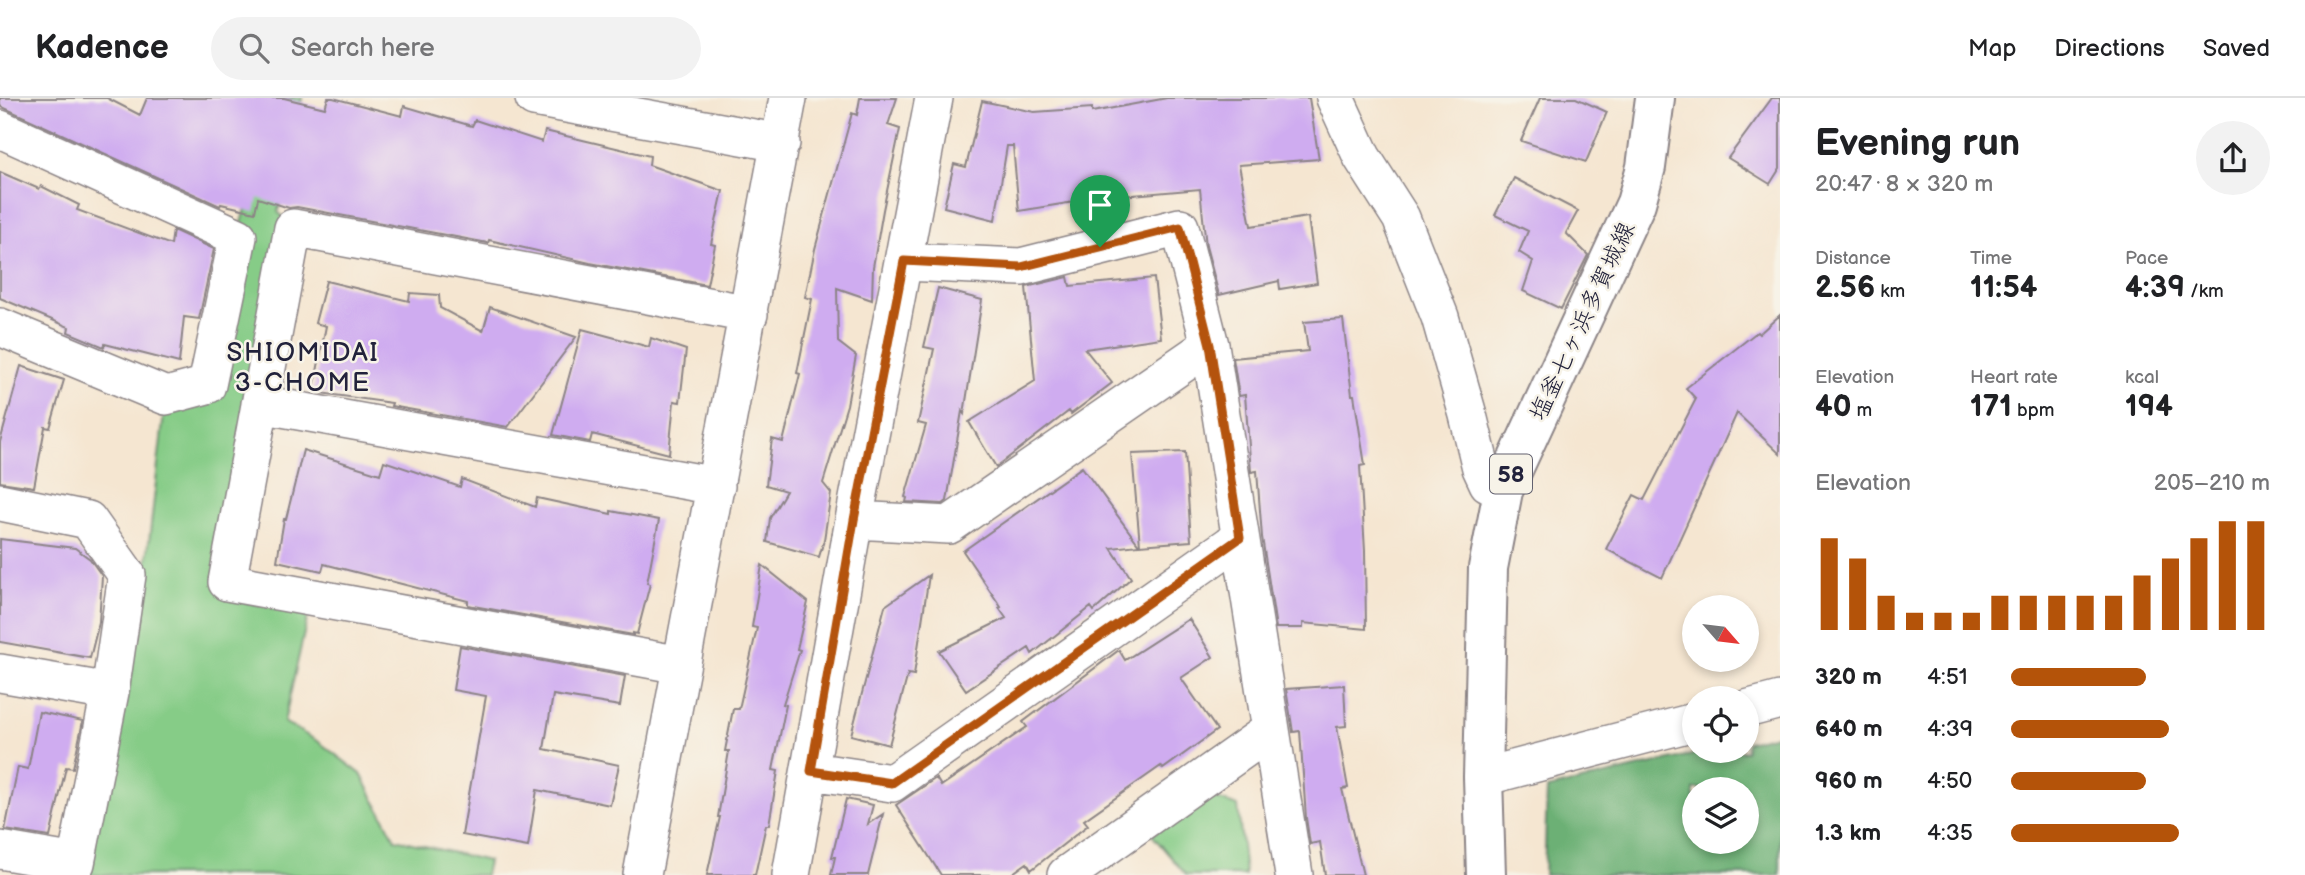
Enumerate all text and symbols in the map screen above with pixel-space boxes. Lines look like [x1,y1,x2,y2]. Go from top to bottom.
search box [211,17,701,80]
text: Kadence [35,28,169,68]
icon: search [235,29,273,67]
text: Search here [291,33,435,64]
text: Map [1968,34,2016,63]
text: Directions [2054,34,2165,63]
text: Saved [2203,34,2270,63]
text: Evening run [1815,121,2020,166]
button: share [2196,121,2270,195]
text: 20:47 · 8 × 320 m [1815,170,1993,198]
pin [1070,175,1130,247]
icon: arrive [1081,186,1119,224]
street label: 塩釜七ヶ浜多賀城線 [1524,217,1641,425]
text: Distance [1815,247,1891,270]
text: Time [1970,247,2012,270]
text: Pace [2125,247,2168,270]
text: 2.56 [1815,270,1875,306]
text: 11:54 [1970,270,2037,306]
text: 4:39 [2125,270,2185,306]
text: km [1875,280,1905,303]
text: /km [2185,280,2224,303]
district label: SHIOMIDAI 3-CHOME [226,338,380,399]
text: Elevation [1815,366,1894,389]
text: Heart rate [1970,366,2058,389]
text: kcal [2125,366,2159,389]
text: 40 [1815,389,1851,425]
text: 171 [1970,389,2012,425]
text: 194 [2125,389,2173,425]
text: m [1851,399,1872,422]
text: bpm [2012,399,2054,422]
road number: 58 [1490,454,1532,494]
text: Elevation [1815,469,1911,497]
text: 205–210 m [2154,469,2270,497]
north arrow [1682,595,1759,672]
map controls [1682,595,1759,854]
text: 320 m [1815,663,1882,691]
text: 4:51 [1927,663,1968,691]
button: locate [1682,686,1759,763]
text: 640 m [1815,715,1883,743]
text: 4:39 [1927,715,1973,743]
text: 960 m [1815,767,1883,795]
text: 4:50 [1927,767,1972,795]
button: layers [1682,777,1759,854]
text: 1.3 km [1815,819,1881,847]
text: 4:35 [1927,819,1973,847]

